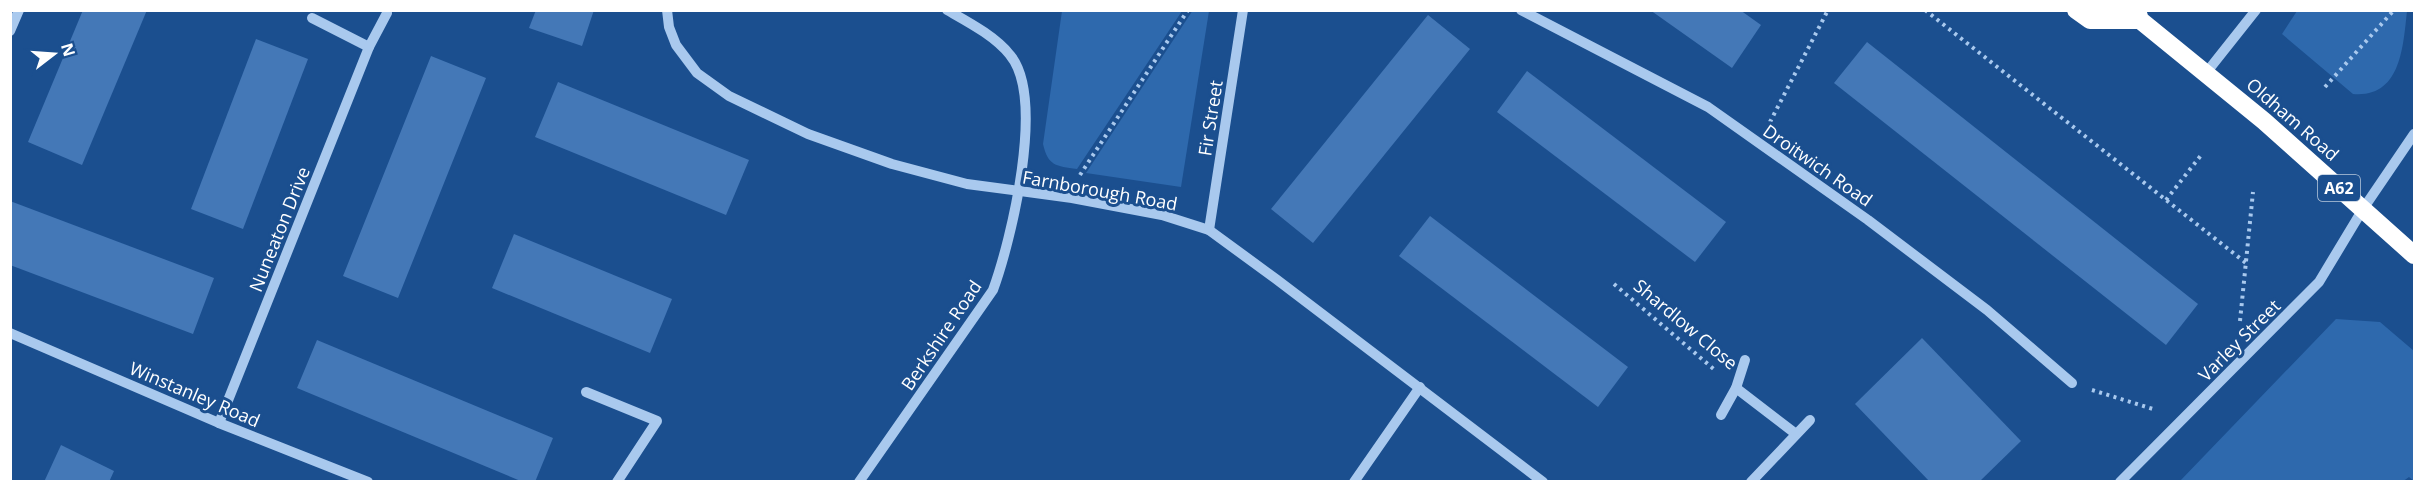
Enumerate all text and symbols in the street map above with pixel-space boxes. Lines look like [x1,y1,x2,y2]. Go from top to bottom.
north arrow [24,24,84,84]
text: N [56,40,81,59]
street label: Oldham Road [2242,72,2344,166]
street label: Fir Street [1192,79,1228,157]
street label: Droitwich Road [1759,118,1877,212]
street label: Nuneaton Drive [243,163,315,295]
street label: Farnborough Road [1021,165,1179,215]
road number: A62 [2318,175,2360,201]
street label: Shardlow Close [1629,273,1743,375]
street label: Berkshire Road [895,275,987,395]
street label: Varley Street [2193,294,2285,386]
street label: Winstanley Road [126,356,264,432]

